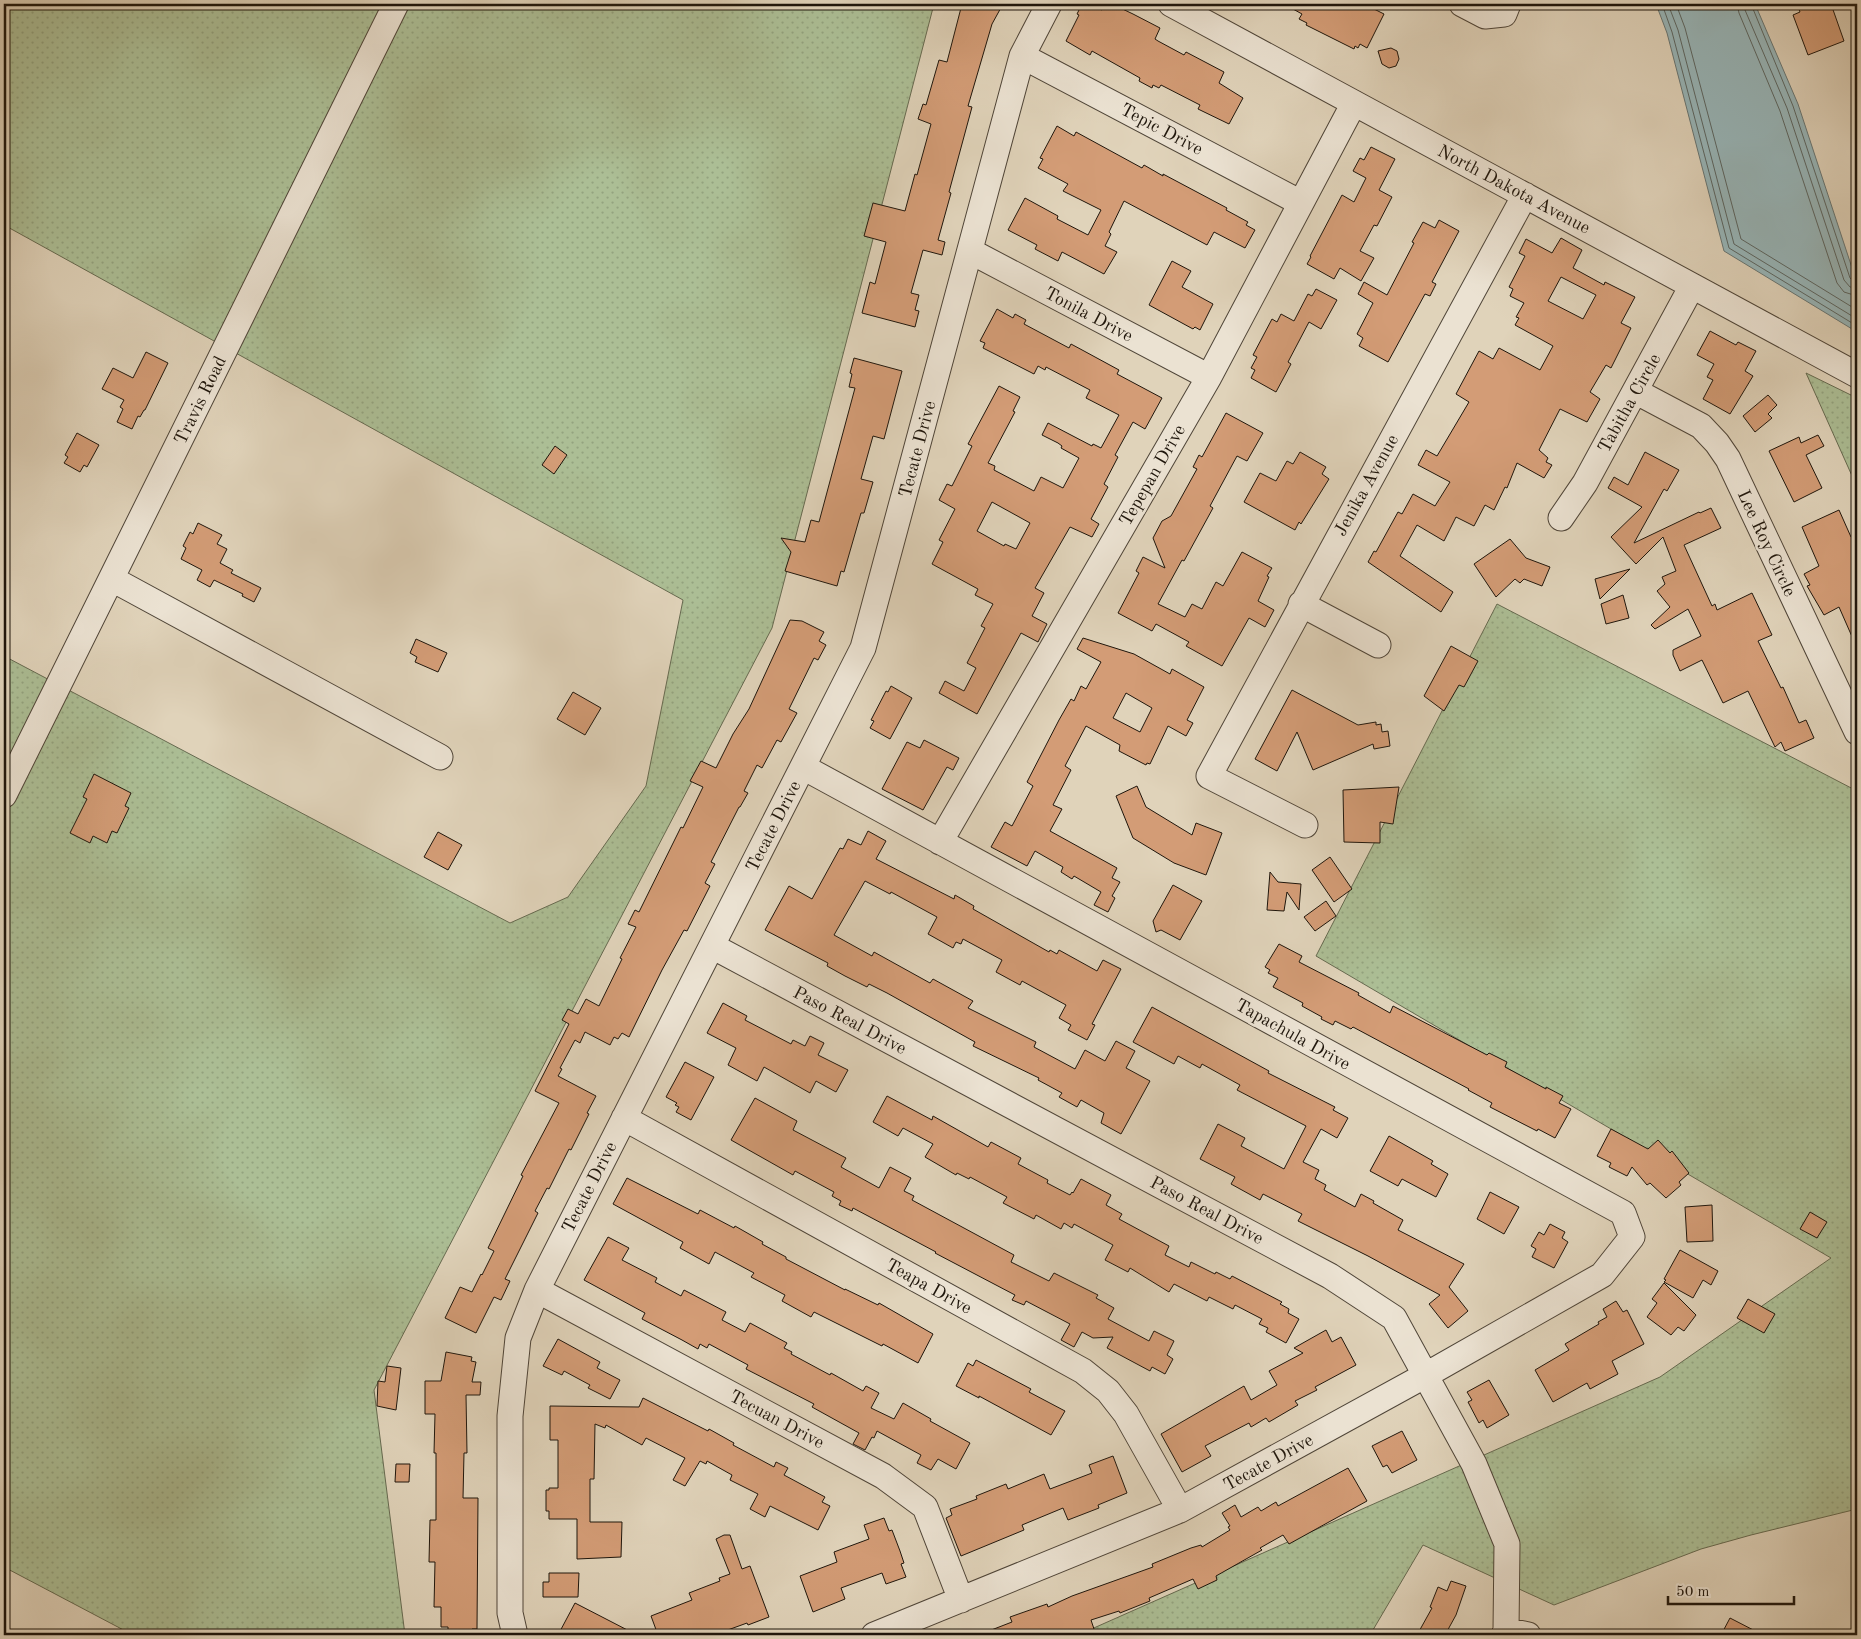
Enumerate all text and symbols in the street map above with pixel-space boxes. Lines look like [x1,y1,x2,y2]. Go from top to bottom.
street label: Tepic Drive [1117,101,1206,159]
street label: North Dakota Avenue [1434,142,1593,238]
street label: Tonila Drive [1041,284,1136,346]
street label: Tabitha Circle [1595,351,1664,456]
street label: Travis Road [172,353,230,447]
street label: Tecate Drive [896,399,940,500]
street label: Tepepan Drive [1117,422,1189,529]
street label: Jenika Avenue [1332,432,1402,539]
street label: Lee Roy Circle [1734,487,1799,599]
street label: Tecate Drive [743,778,804,875]
street label: Paso Real Drive [790,984,909,1058]
street label: Tapachula Drive [1232,996,1353,1074]
street label: Tecate Drive [559,1139,620,1236]
street label: Paso Real Drive [1147,1174,1266,1248]
street label: Teapa Drive [882,1256,975,1318]
street label: Tecuan Drive [726,1387,827,1452]
street label: Tecate Drive [1221,1431,1316,1495]
scale bar [1668,1574,1795,1606]
text: 50 m [1676,1585,1710,1600]

